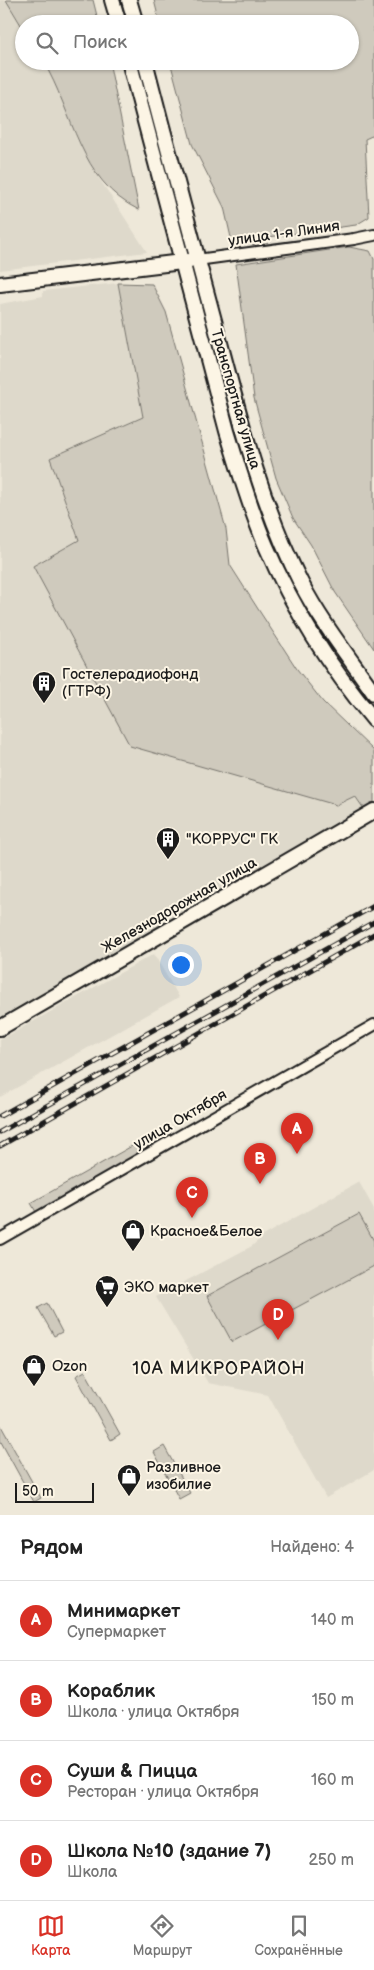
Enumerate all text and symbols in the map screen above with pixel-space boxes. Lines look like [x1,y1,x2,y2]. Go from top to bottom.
search box [15,15,359,70]
icon: search [33,29,61,57]
text: Поиск [73,31,127,54]
street label: улица 1-я Линия [227,216,341,251]
street label: Транспортная улица [206,327,265,471]
place label: Гостелерадиофонд (ГТРФ) [62,665,198,701]
building icon: Гостелерадиофонд (ГТРФ) [31,670,57,704]
building icon: "КОРРУС" ГК [155,826,181,860]
place label: "КОРРУС" ГК [186,830,278,849]
street label: Железнодорожная улица [98,853,260,958]
your location [168,952,194,978]
street label: улица Октября [130,1085,230,1154]
pin: A [281,1113,313,1154]
pin: B [244,1143,276,1184]
pin: C [176,1177,208,1218]
shop icon: Красное&Белое [120,1218,146,1252]
place label: Красное&Белое [150,1222,262,1241]
supermarket icon: ЭКО маркет [94,1274,120,1308]
place label: ЭКО маркет [124,1278,209,1297]
pin: D [262,1299,294,1340]
shop icon: Ozon [21,1353,47,1387]
place label: Ozon [52,1357,87,1376]
district label: 10А МИКРОРАЙОН [132,1358,306,1379]
place label: Разливное изобилие [146,1458,221,1494]
shop icon: Разливное изобилие [116,1463,142,1497]
scale bar [15,1480,94,1503]
text: 50 m [22,1483,54,1500]
text: Рядом [20,1535,83,1560]
text: Найдено: 4 [270,1538,354,1557]
text: Минимаркет [67,1600,180,1623]
text: A [31,1611,41,1630]
text: 140 m [311,1611,354,1630]
text: Супермаркет [67,1623,166,1642]
text: Кораблик [67,1680,155,1703]
text: B [30,1691,42,1710]
text: 150 m [312,1691,354,1710]
text: Школа · улица Октября [67,1703,240,1722]
text: Суши & Пицца [67,1760,197,1783]
text: C [30,1771,42,1790]
text: 160 m [311,1771,354,1790]
text: Ресторан · улица Октября [67,1783,259,1802]
text: Школа №10 (здание 7) [67,1840,271,1863]
text: D [30,1851,42,1870]
text: 250 m [308,1851,354,1870]
text: Школа [67,1863,117,1882]
tab: Карта [31,1912,71,1959]
tab: Маршрут [133,1912,192,1959]
tab: Сохранённые [254,1912,343,1959]

